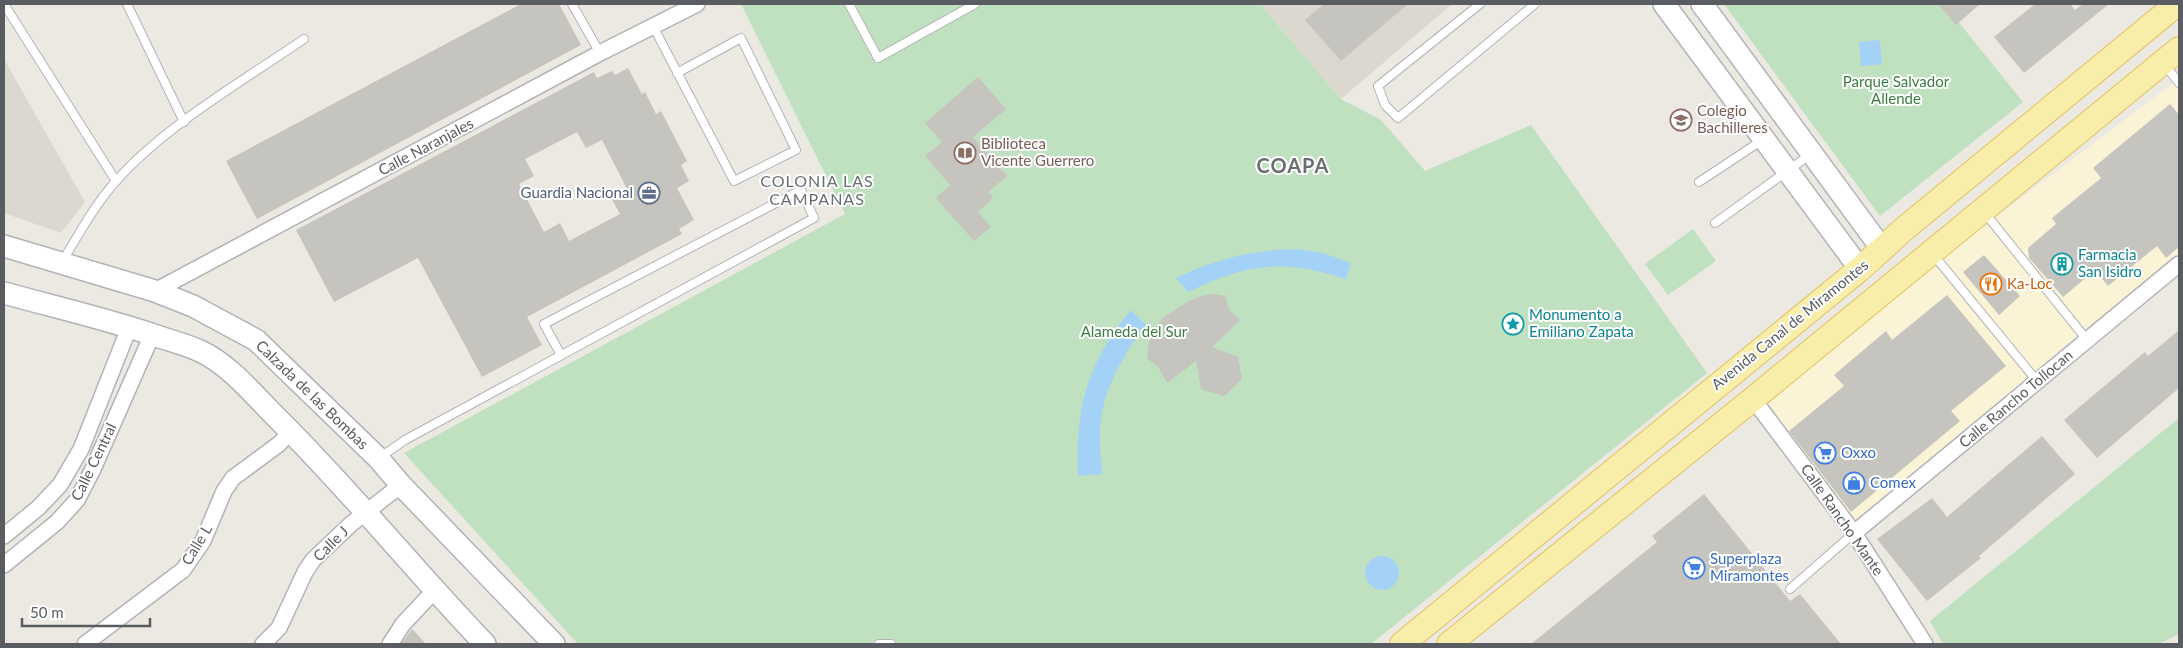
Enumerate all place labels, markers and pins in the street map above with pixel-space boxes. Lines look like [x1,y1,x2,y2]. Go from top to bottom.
place label: Colegio Bachilleres [1697,101,1768,136]
school or university icon: Colegio Bachilleres [1669,108,1693,132]
place label: Biblioteca Vicente Guerrero [981,134,1094,169]
library icon: Biblioteca Vicente Guerrero [953,141,977,165]
office icon: Guardia Nacional [637,181,661,205]
place label: Guardia Nacional [521,183,633,201]
place label: Farmacia San Isidro [2078,245,2142,280]
building icon: Farmacia San Isidro [2050,252,2074,276]
restaurant icon: Ka-Loc [1979,272,2003,296]
place label: Ka-Loc [2007,274,2053,292]
place label: Monumento a Emiliano Zapata [1529,305,1634,340]
place icon: Monumento a Emiliano Zapata [1501,312,1525,336]
supermarket icon: Oxxo [1813,441,1837,465]
place label: Oxxo [1841,443,1876,461]
shop icon: Comex [1842,471,1866,495]
place label: Comex [1870,473,1917,491]
place label: Superplaza Miramontes [1710,549,1789,584]
supermarket icon: Superplaza Miramontes [1682,556,1706,580]

